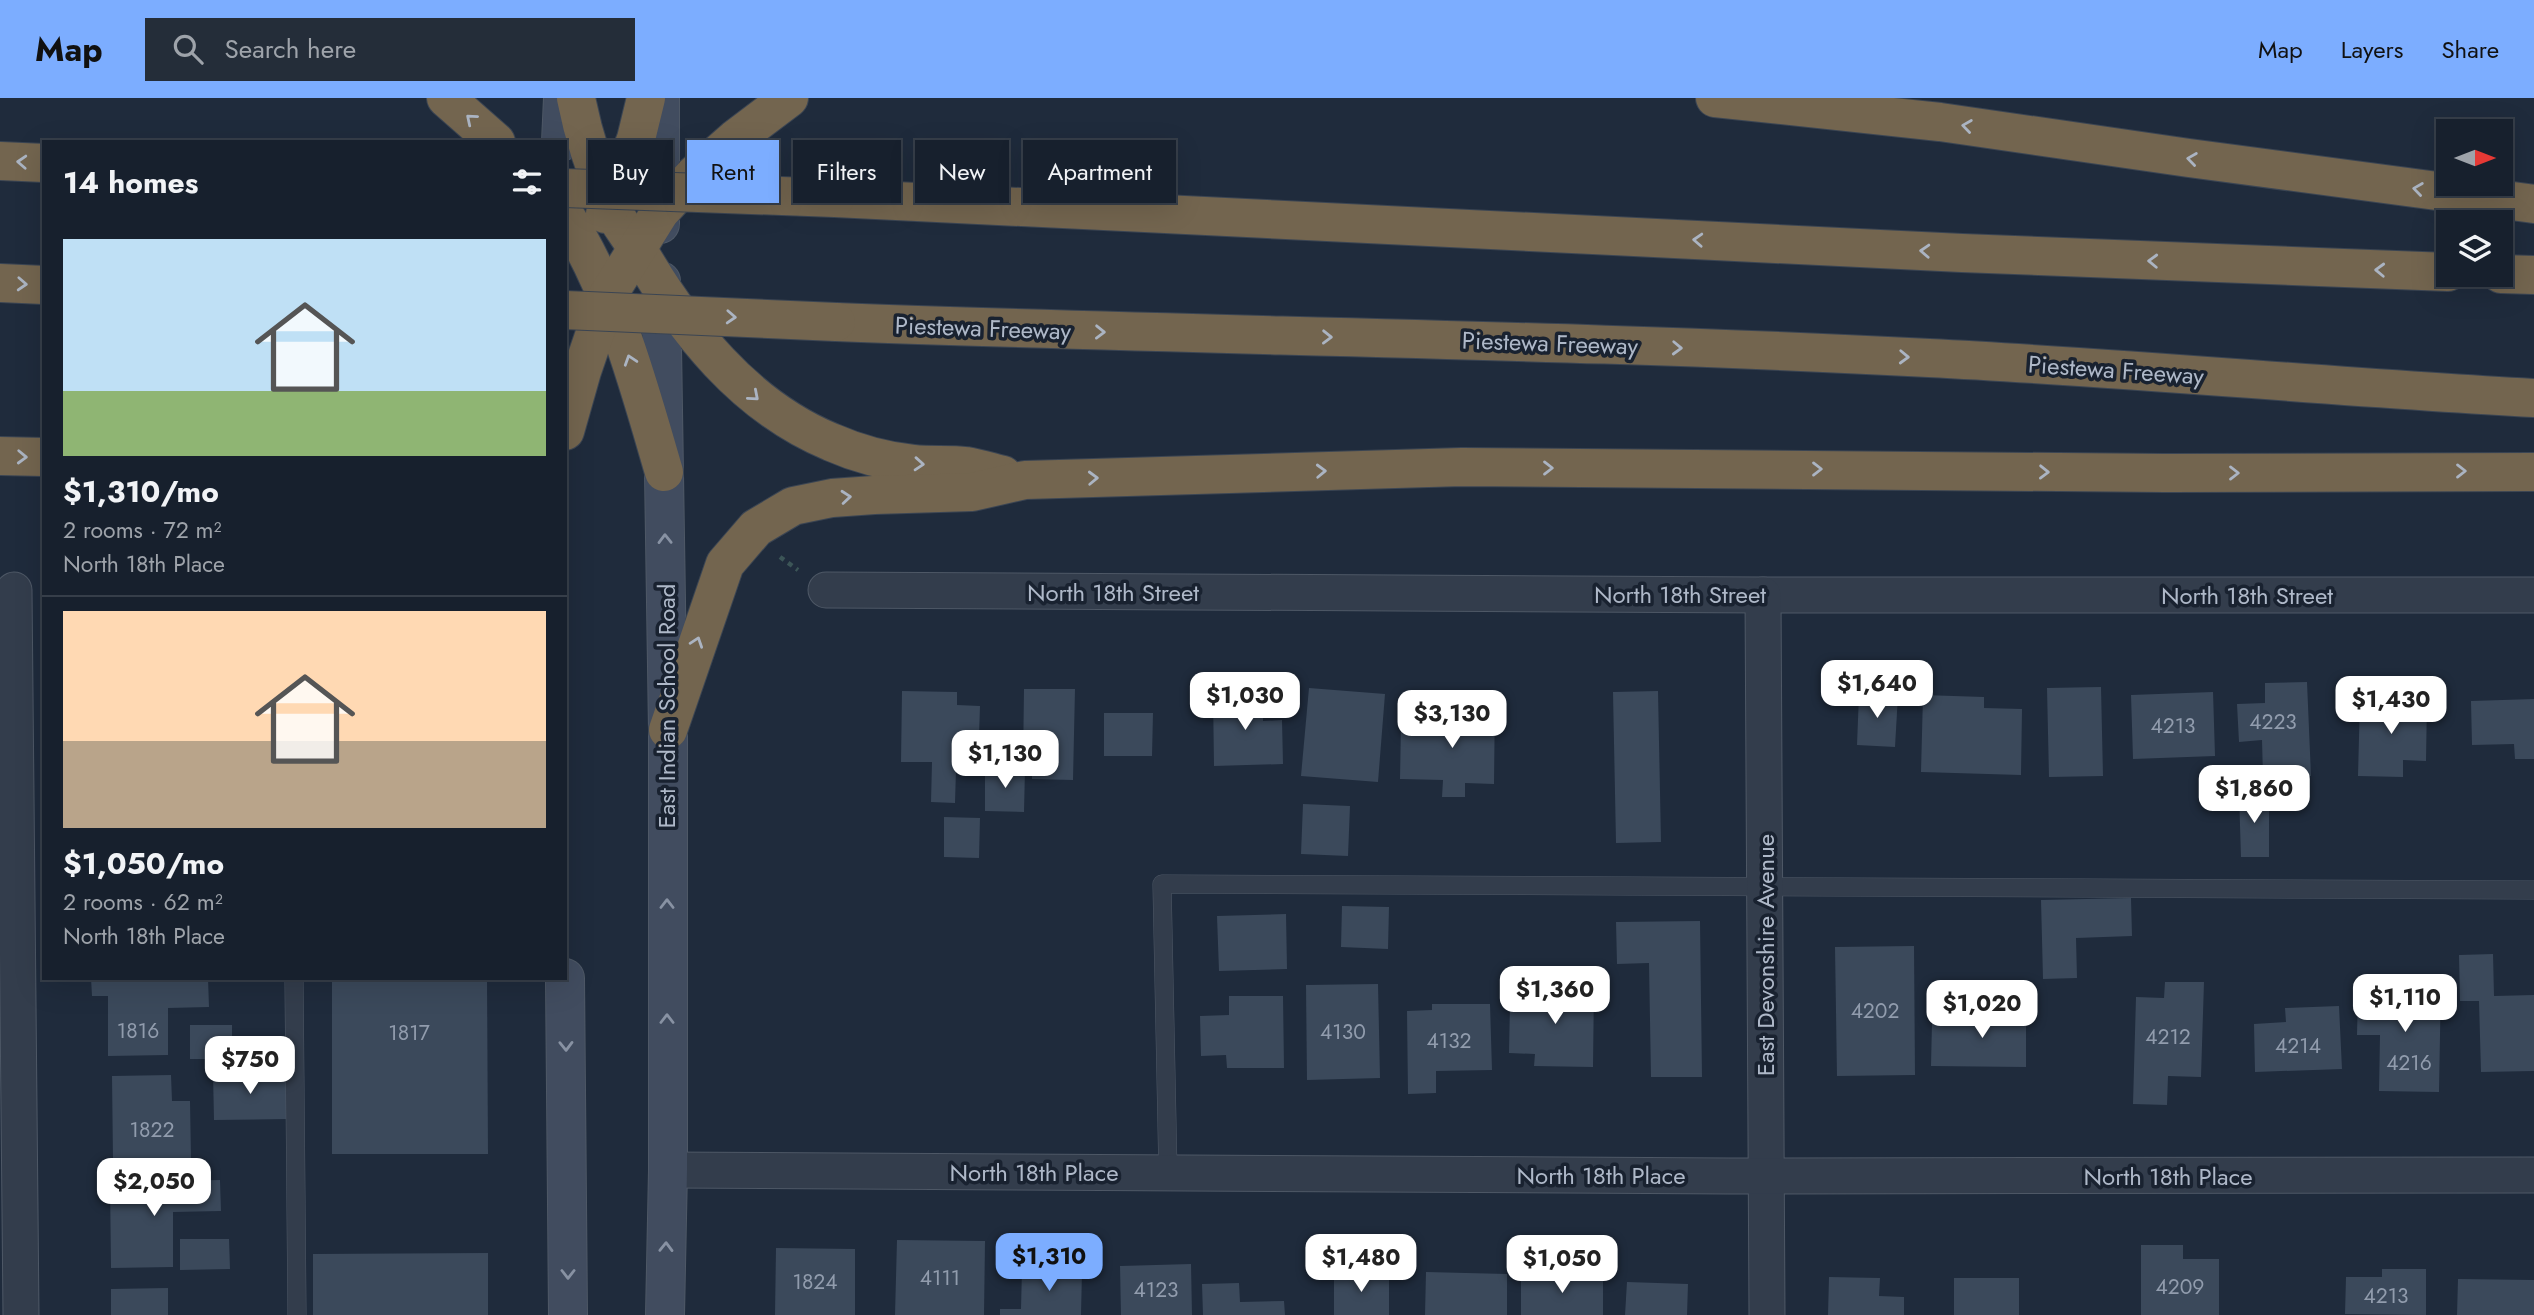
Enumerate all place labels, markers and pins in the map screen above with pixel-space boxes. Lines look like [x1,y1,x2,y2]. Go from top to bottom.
pin: $1,640 [1820,660,1934,720]
pin: $1,030 [1188,672,1302,732]
pin: $1,430 [2334,676,2448,736]
pin: $3,130 [1395,690,1509,750]
pin: $1,130 [948,730,1062,790]
pin: $1,860 [2197,766,2311,825]
pin: $1,360 [1498,967,1612,1026]
pin: $1,110 [2348,974,2462,1034]
pin: $1,020 [1925,981,2039,1040]
pin: $750 [209,1037,291,1096]
pin: $2,050 [97,1158,211,1218]
pin: $1,310 [992,1234,1106,1293]
pin: $1,480 [1304,1234,1418,1294]
pin: $1,050 [1505,1236,1619,1295]

